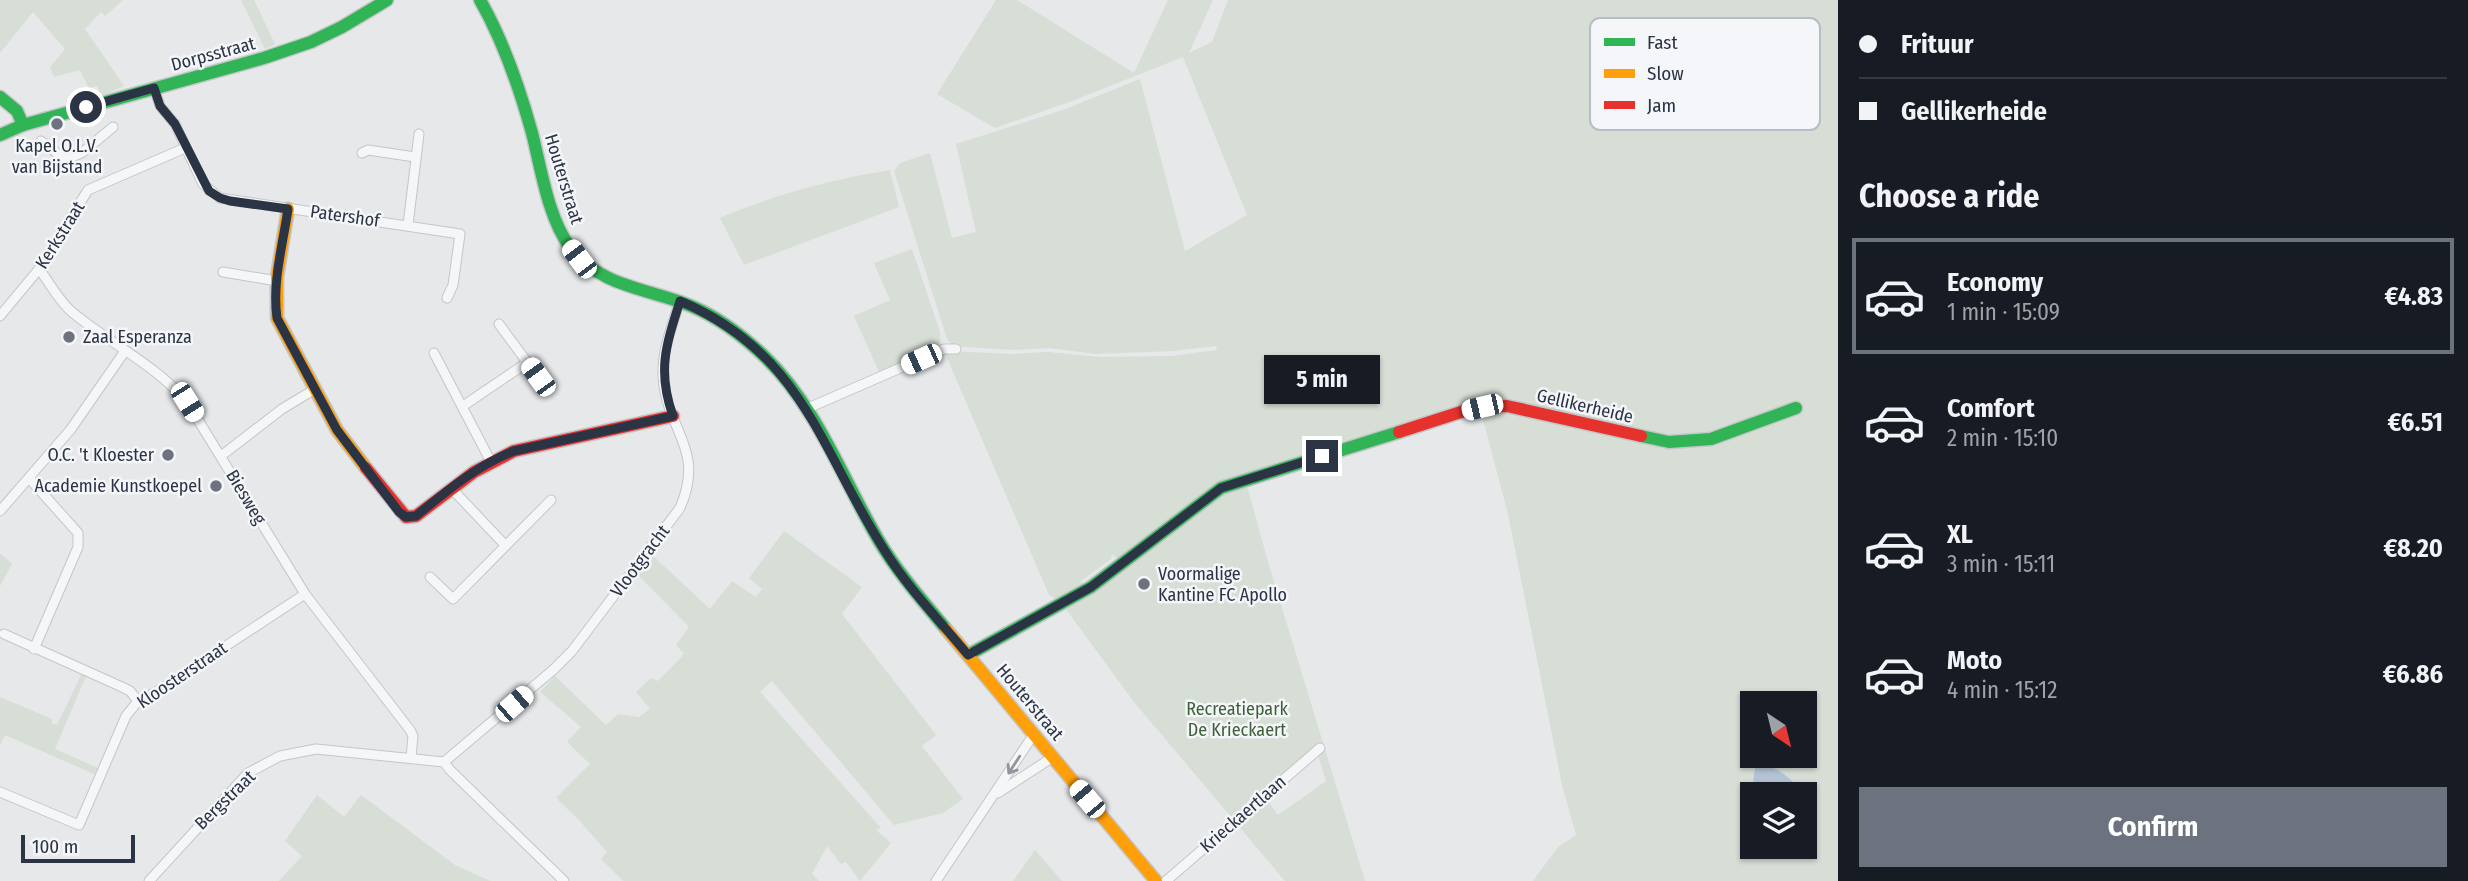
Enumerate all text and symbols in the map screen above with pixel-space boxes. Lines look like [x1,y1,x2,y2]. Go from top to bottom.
legend [1590,18,1820,130]
text: Frituur [1901,29,1973,60]
text: Fast [1647,31,1678,54]
street label: Dorpsstraat [169,32,257,76]
text: Slow [1647,62,1684,85]
route start [70,91,102,123]
text: Jam [1647,94,1676,117]
text: Gellikerheide [1901,96,2047,127]
marker: Kapel O.L.V. van Bijstand [49,116,65,132]
street label: Houterstraat [540,131,588,227]
place label: Kapel O.L.V. van Bijstand [12,135,102,178]
text: Choose a ride [1859,177,2040,215]
street label: Kerkstraat [31,197,89,273]
street label: Patershof [309,200,383,232]
car [558,236,601,282]
icon: car [1863,265,1926,328]
text: Economy [1947,267,2043,298]
text: €4.83 [2385,281,2443,312]
text: 1 min · 15:09 [1947,298,2060,326]
place label: Zaal Esperanza [83,326,192,348]
marker: Zaal Esperanza [61,329,77,345]
car [898,341,945,377]
car [518,354,559,400]
callout: 5 min [1264,354,1380,404]
text: 5 min [1296,365,1348,393]
car [167,379,208,425]
street label: Gellikerheide [1535,384,1635,428]
icon: car [1863,391,1926,454]
car [1460,392,1505,422]
text: Comfort [1947,393,2035,424]
text: €6.51 [2387,407,2443,438]
text: 2 min · 15:10 [1947,424,2058,452]
route end [1306,440,1338,472]
place label: O.C. 't Kloester [47,444,155,466]
marker: O.C. 't Kloester [160,447,176,463]
street label: Biesweg [221,466,271,529]
place label: Academie Kunstkoepel [35,475,202,497]
marker: Academie Kunstkoepel [208,478,224,494]
icon: car [1863,517,1926,580]
text: XL [1947,519,1973,550]
street label: Vlootgracht [606,521,674,601]
text: €8.20 [2384,533,2443,564]
text: 3 min · 15:11 [1947,550,2055,578]
place label: Voormalige Kantine FC Apollo [1158,563,1287,606]
marker: Voormalige Kantine FC Apollo [1136,576,1152,592]
street label: Kloosterstraat [133,637,231,713]
icon: car [1863,643,1926,706]
text: Moto [1947,645,2002,676]
street label: Houterstraat [992,659,1068,745]
text: €6.86 [2383,659,2443,690]
text: 4 min · 15:12 [1947,676,2057,704]
car [492,682,537,726]
north arrow [1740,691,1816,768]
map controls [1740,691,1817,859]
park label: Recreatiepark De Krieckaert [1186,698,1288,741]
one-way arrow [1006,755,1021,774]
street label: Bergstraat [190,766,260,834]
street label: Krieckaertlaan [1196,771,1290,857]
car [1066,776,1109,822]
button: layers [1740,782,1817,859]
button: Confirm [1859,787,2447,867]
scale bar [21,832,135,864]
text: 100 m [32,835,78,858]

